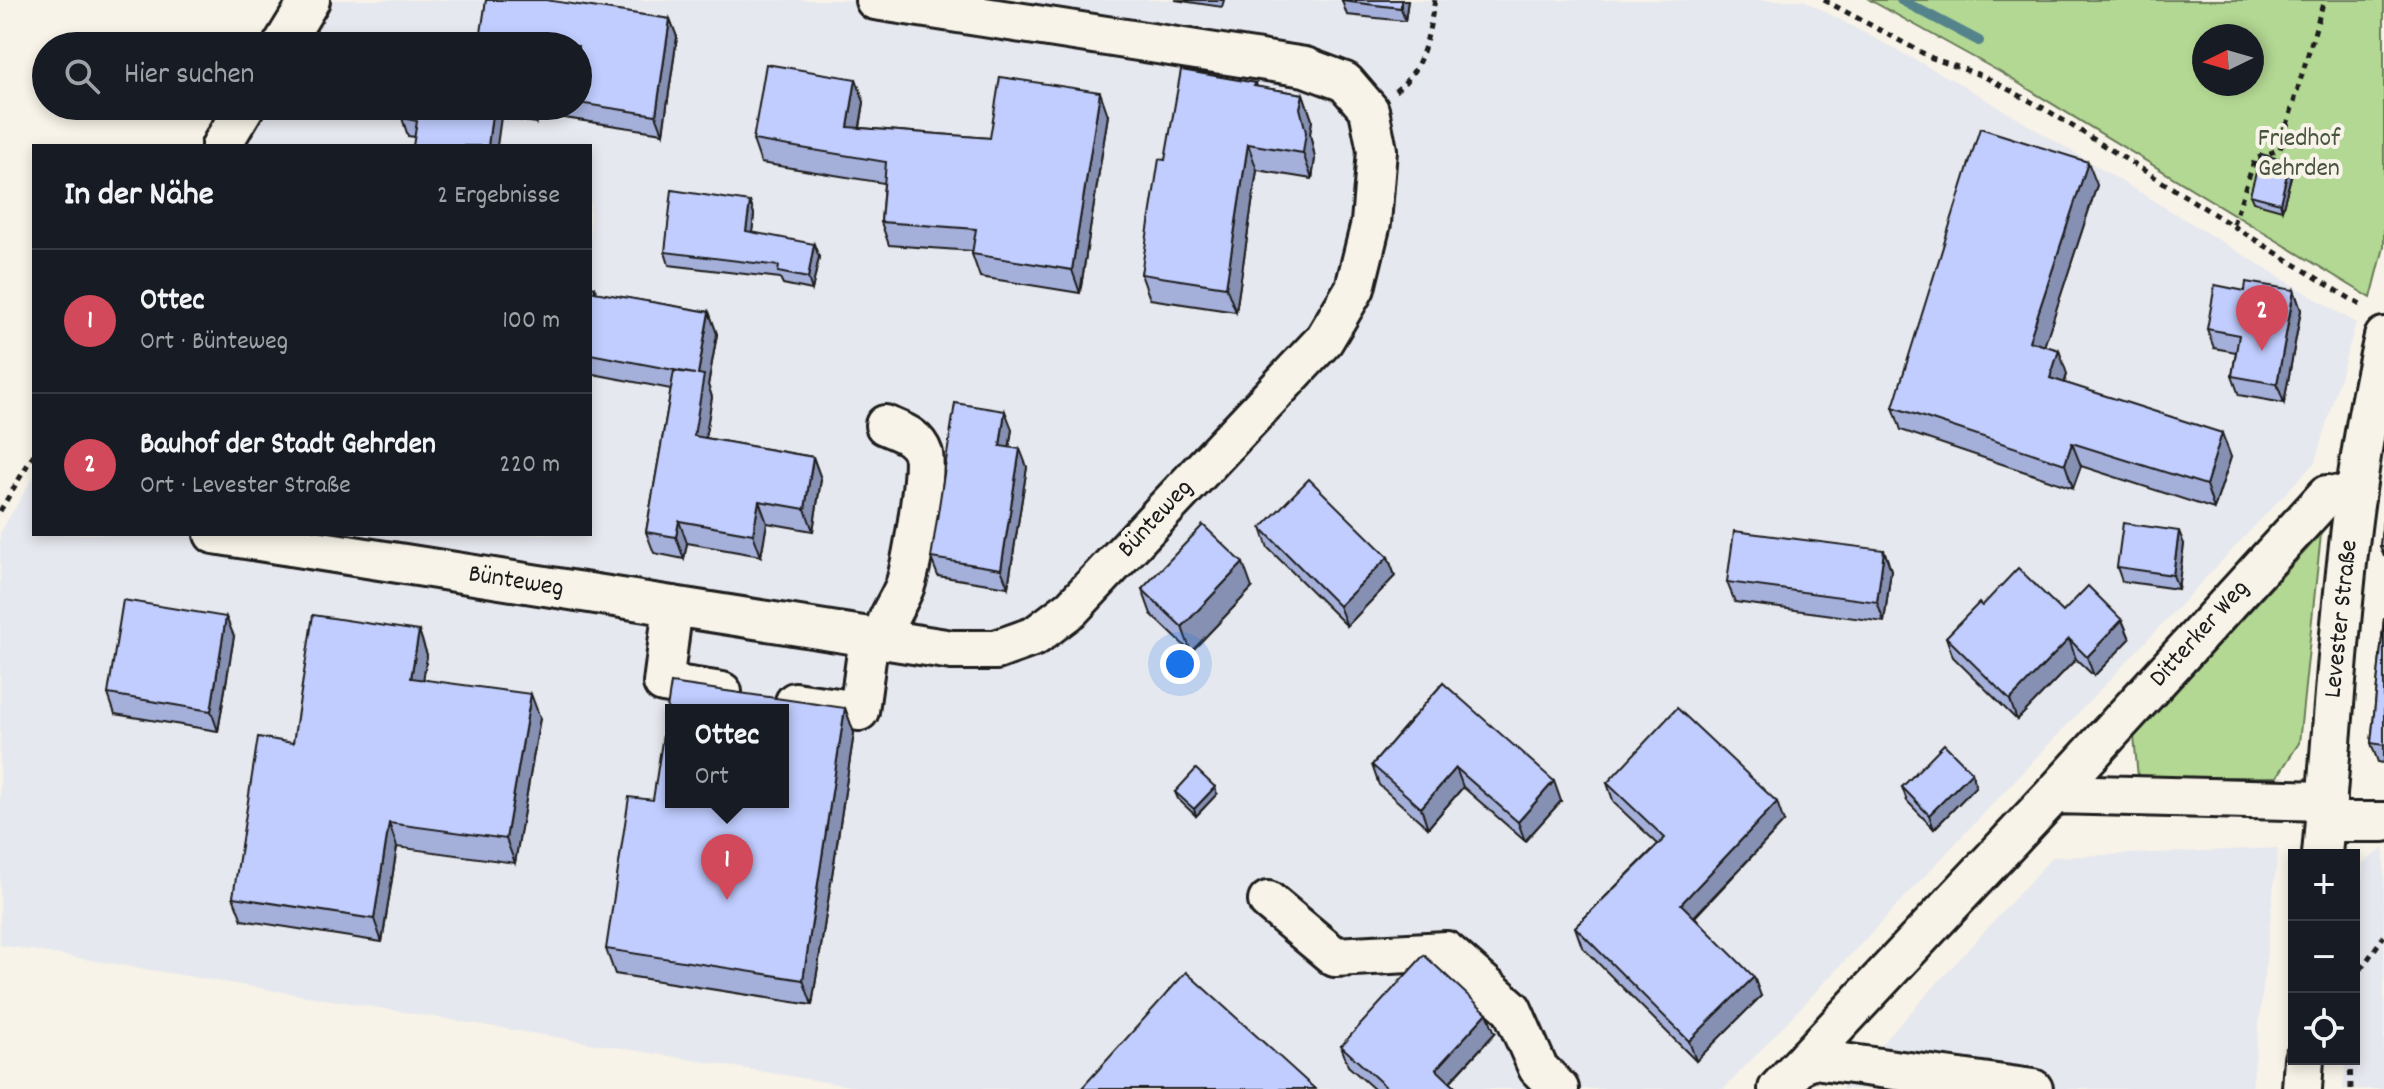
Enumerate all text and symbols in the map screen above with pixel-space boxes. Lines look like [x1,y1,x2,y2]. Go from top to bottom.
north arrow [2192,24,2264,96]
search box [32,32,592,120]
icon: search [60,54,104,98]
text: Hier suchen [124,55,254,98]
park label: Friedhof Gehrden [2258,121,2341,188]
text: In der Nähe [64,172,214,221]
text: 2 Ergebnisse [437,178,560,215]
text: Ottec [140,281,205,324]
pin: 2 [2236,285,2288,351]
text: 1 [87,303,93,340]
text: 100 m [502,303,560,340]
text: Ort · Bünteweg [140,324,288,361]
text: Bauhof der Stadt Gehrden [140,425,436,468]
text: 2 [84,447,96,484]
text: 220 m [499,447,560,484]
text: Ort · Levester Straße [140,468,351,505]
street label: Bünteweg [1110,471,1202,567]
street label: Levester Straße [2315,538,2369,700]
street label: Bünteweg [466,556,566,608]
street label: Ditterker Weg [2141,572,2259,696]
your location [1160,644,1200,684]
popup [665,704,789,808]
text: Ottec [695,716,759,759]
text: Ort [695,759,729,796]
pin: 1 [701,834,753,900]
map controls [2288,849,2360,1065]
button: + [2288,849,2360,921]
button: − [2288,921,2360,993]
button: locate [2288,993,2360,1065]

